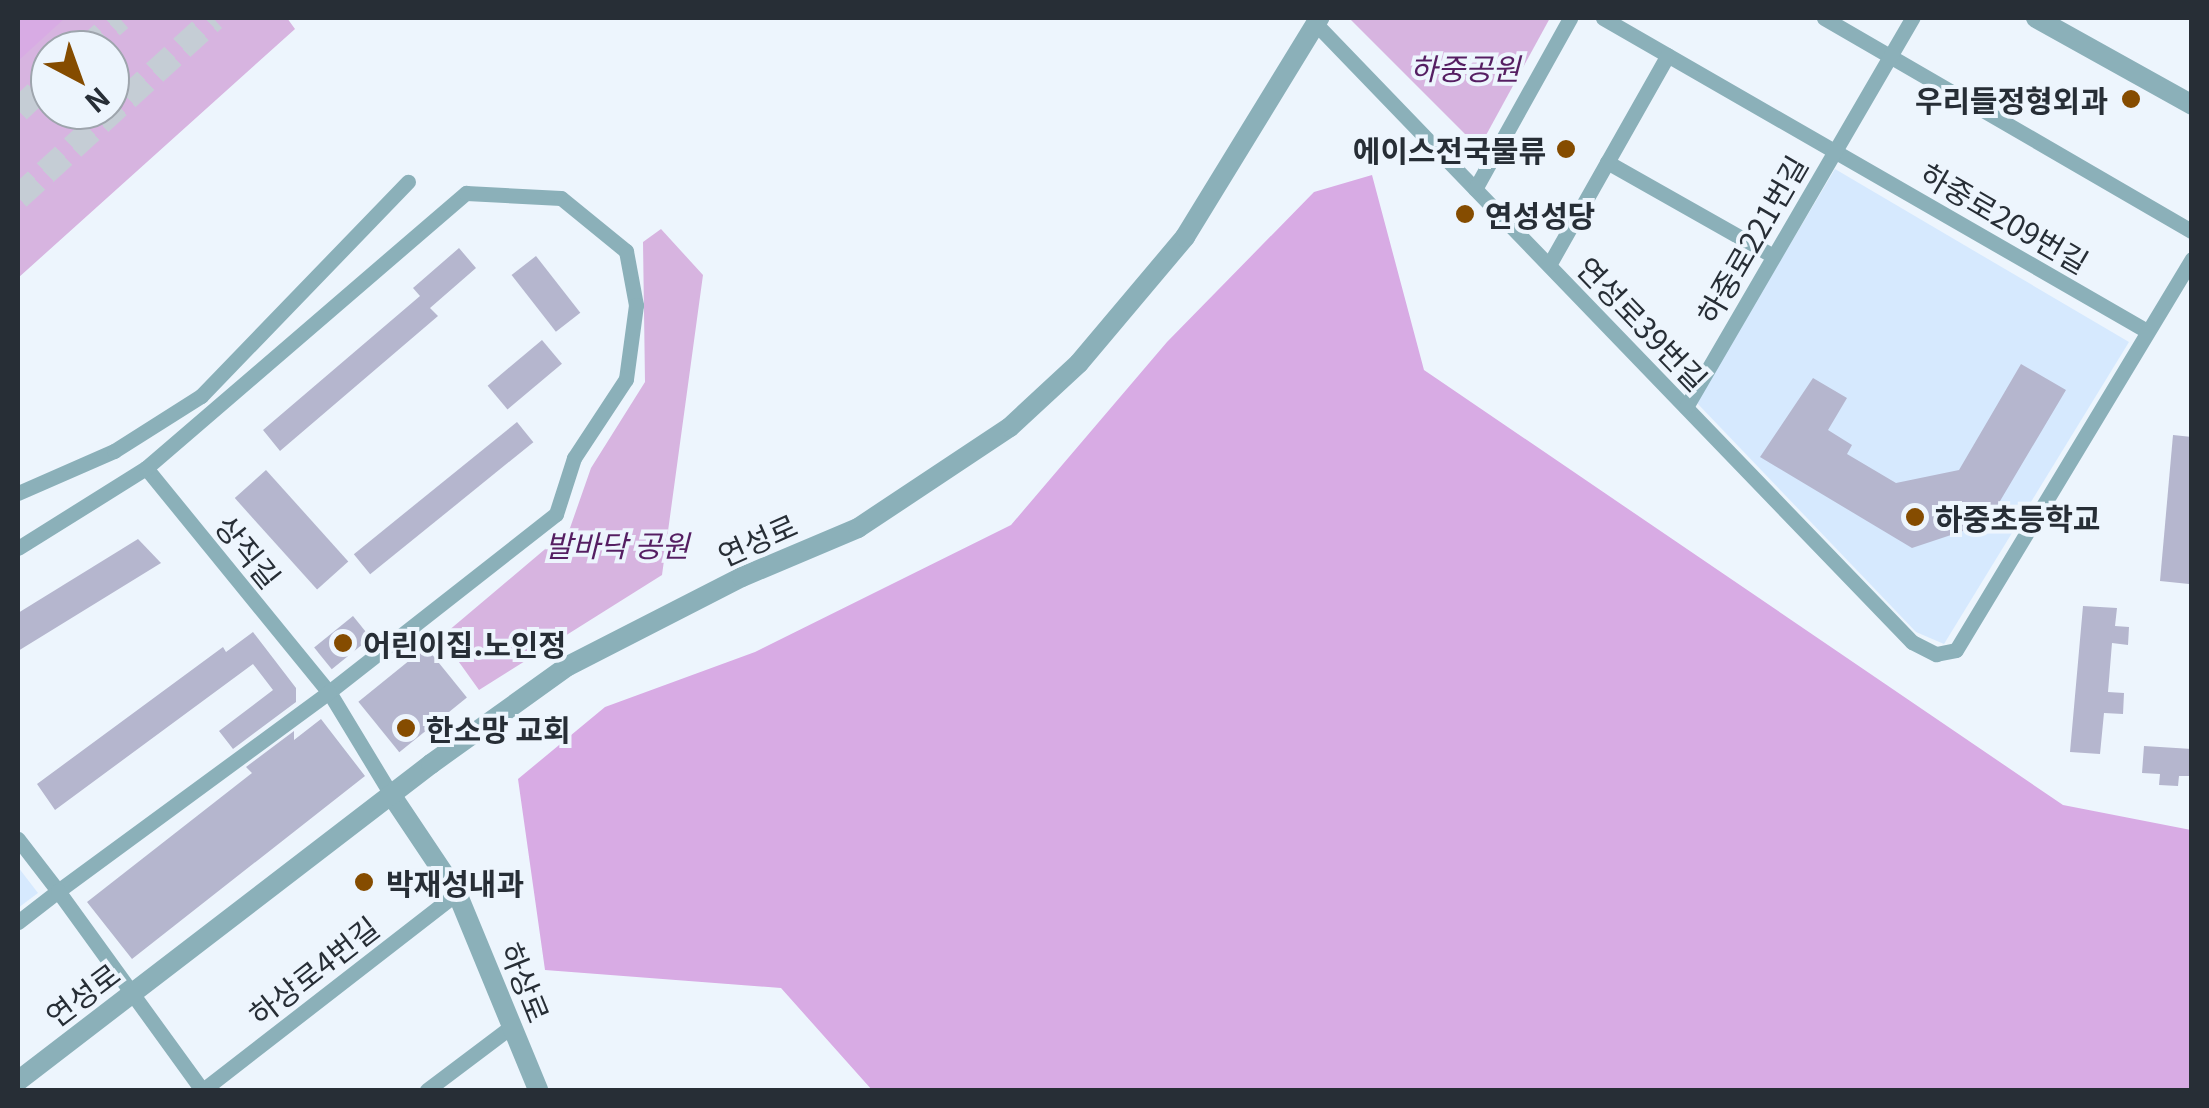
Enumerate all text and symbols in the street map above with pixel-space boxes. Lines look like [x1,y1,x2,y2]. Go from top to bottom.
north arrow [30,30,130,130]
park label: 하중공원 [1410,49,1520,85]
text: N [77,79,119,123]
place label: 우리들정형외과 [1915,81,2108,117]
marker: 우리들정형외과 [2118,86,2144,112]
place label: 에이스전국물류 [1353,131,1546,167]
marker: 에이스전국물류 [1555,138,1577,160]
street label: 하중로221번길 [1688,149,1814,329]
street label: 하중로209번길 [1915,154,2095,280]
place label: 연성성당 [1485,196,1595,232]
marker: 연성성당 [1454,203,1476,225]
street label: 연성로39번길 [1571,249,1715,397]
place label: 하중초등학교 [1935,499,2101,535]
street label: 연성로 [712,506,802,572]
marker: 하중초등학교 [1904,506,1926,528]
street label: 상직길 [209,507,289,595]
park label: 발바닥 공원 [545,526,689,562]
place label: 어린이집.노인정 [363,625,566,661]
marker: 어린이집.노인정 [332,632,354,654]
place label: 한소망 교회 [426,710,571,746]
marker: 한소망 교회 [395,717,417,739]
place label: 박재성내과 [386,864,524,900]
marker: 박재성내과 [351,869,377,895]
street label: 하상로4번길 [241,908,385,1032]
street label: 하상로 [494,937,558,1027]
street label: 연성로 [38,955,126,1033]

